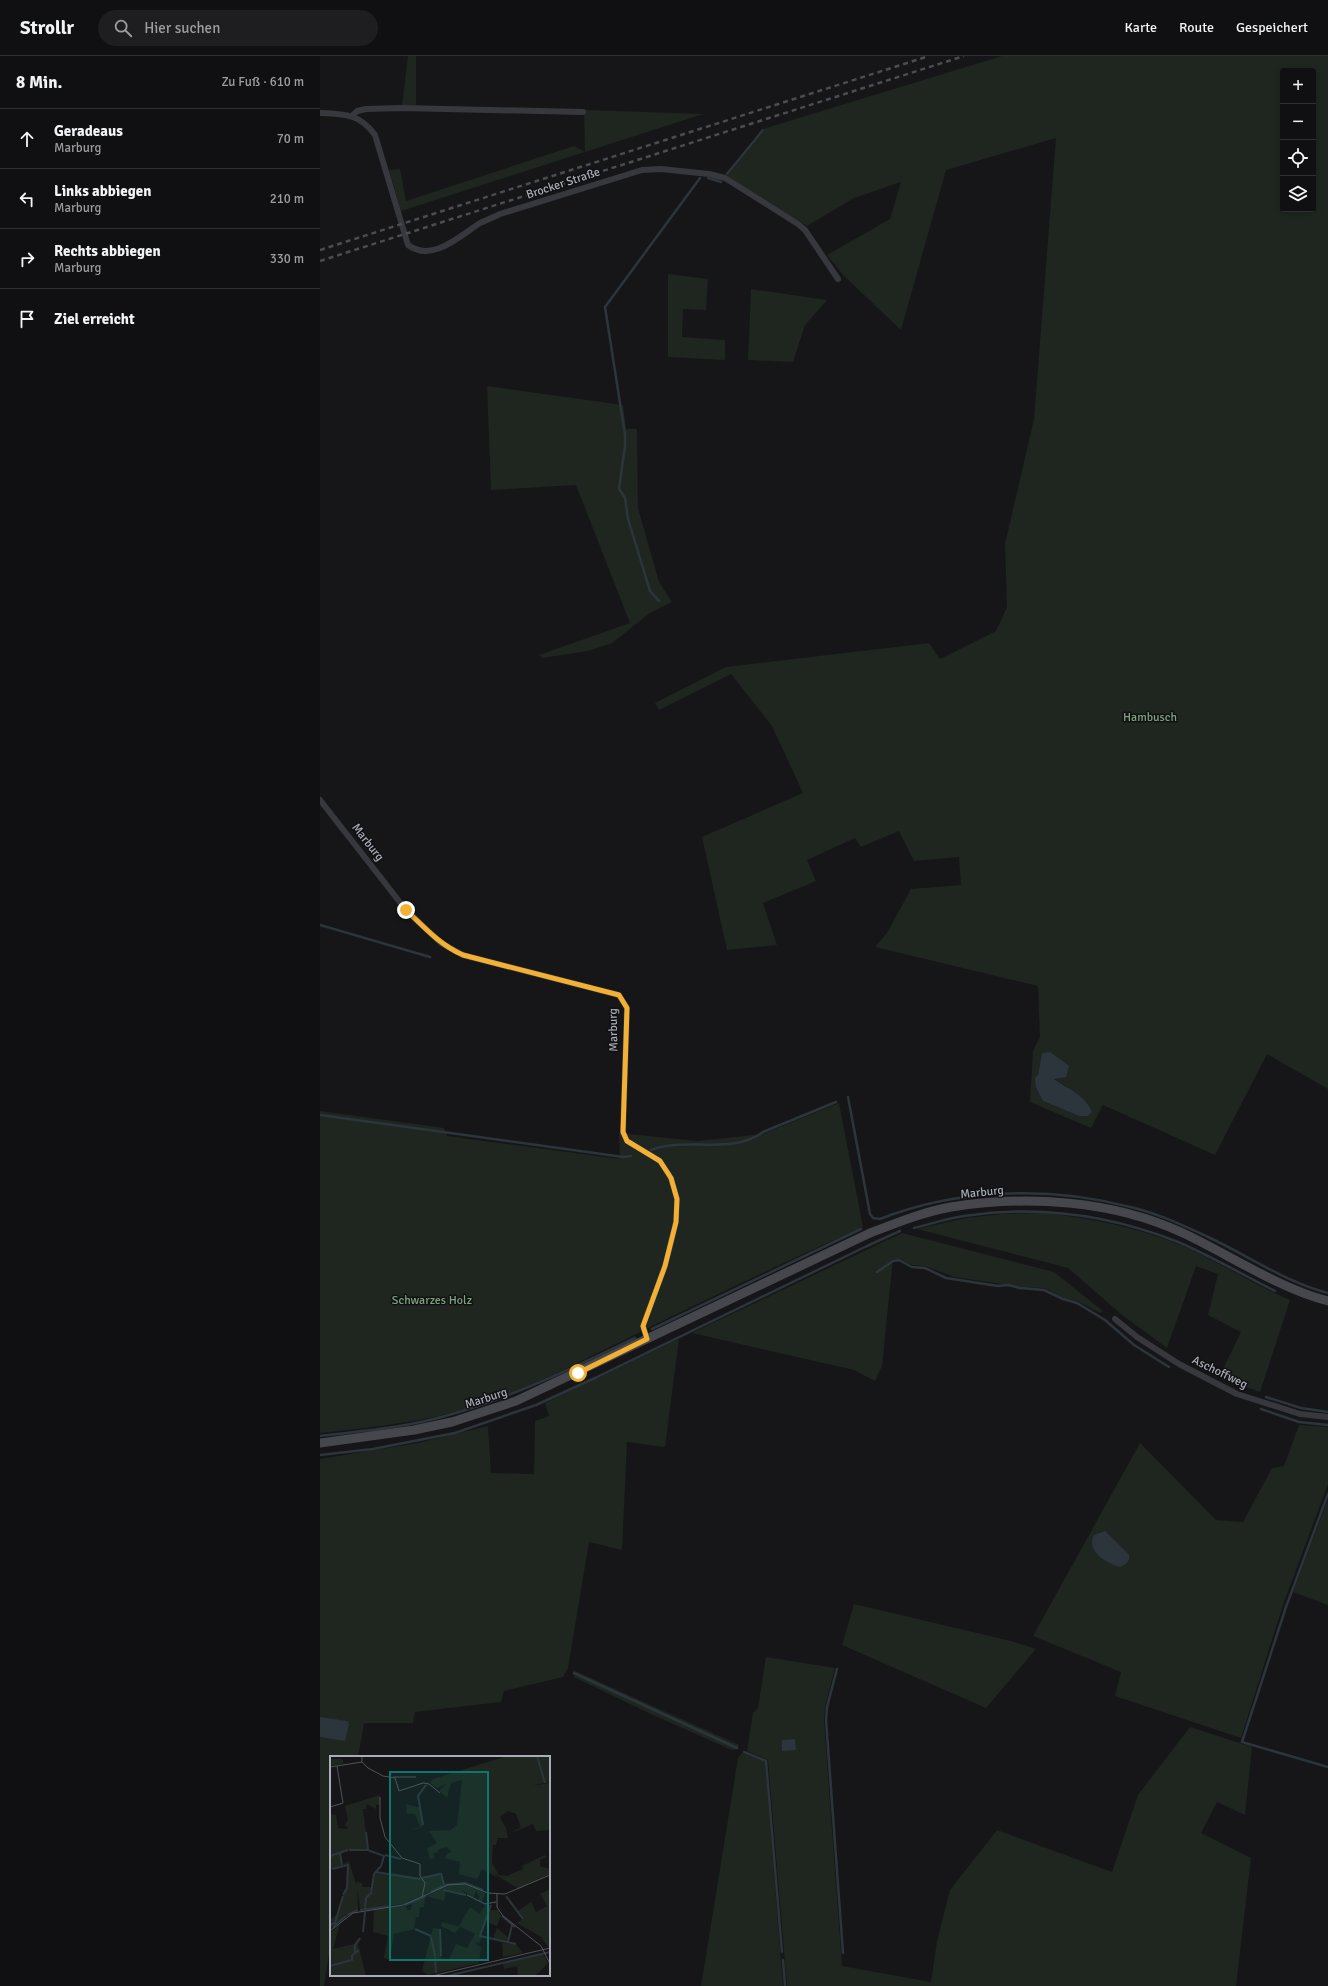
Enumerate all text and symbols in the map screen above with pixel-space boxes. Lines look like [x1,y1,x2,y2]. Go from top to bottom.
search box [98,10,378,46]
text: Strollr [20,16,74,40]
icon: search [112,17,134,39]
text: Hier suchen [144,19,220,37]
text: Karte [1124,19,1157,36]
text: Route [1179,19,1214,36]
text: Gespeichert [1236,19,1308,36]
map controls [1280,68,1316,212]
button: + [1280,68,1316,104]
text: 8 Min. [16,72,62,93]
text: Zu Fuß · 610 m [221,74,304,90]
button: − [1280,104,1316,140]
text: Geradeaus [54,122,123,140]
icon: ahead [16,128,38,150]
text: 70 m [277,131,304,147]
text: Marburg [54,140,101,156]
button: locate [1280,140,1316,176]
street label: Brocker Straße [524,164,602,202]
button: layers [1280,176,1316,212]
text: Links abbiegen [54,182,151,200]
icon: left [16,188,38,210]
text: 210 m [270,191,304,207]
text: Marburg [54,200,101,216]
text: Rechts abbiegen [54,242,161,260]
icon: right [16,248,38,270]
text: 330 m [270,251,304,267]
text: Marburg [54,260,101,276]
icon: arrive [16,308,38,330]
text: Ziel erreicht [54,310,135,328]
park label: Hambusch [1123,710,1177,725]
street label: Marburg [348,820,387,864]
route end [397,901,415,919]
street label: Marburg [606,1008,621,1052]
street label: Marburg [960,1183,1005,1202]
park label: Schwarzes Holz [392,1293,472,1308]
street label: Aschoffweg [1190,1353,1250,1392]
route start [569,1364,587,1382]
street label: Marburg [463,1385,509,1412]
inset map [330,1756,550,1976]

